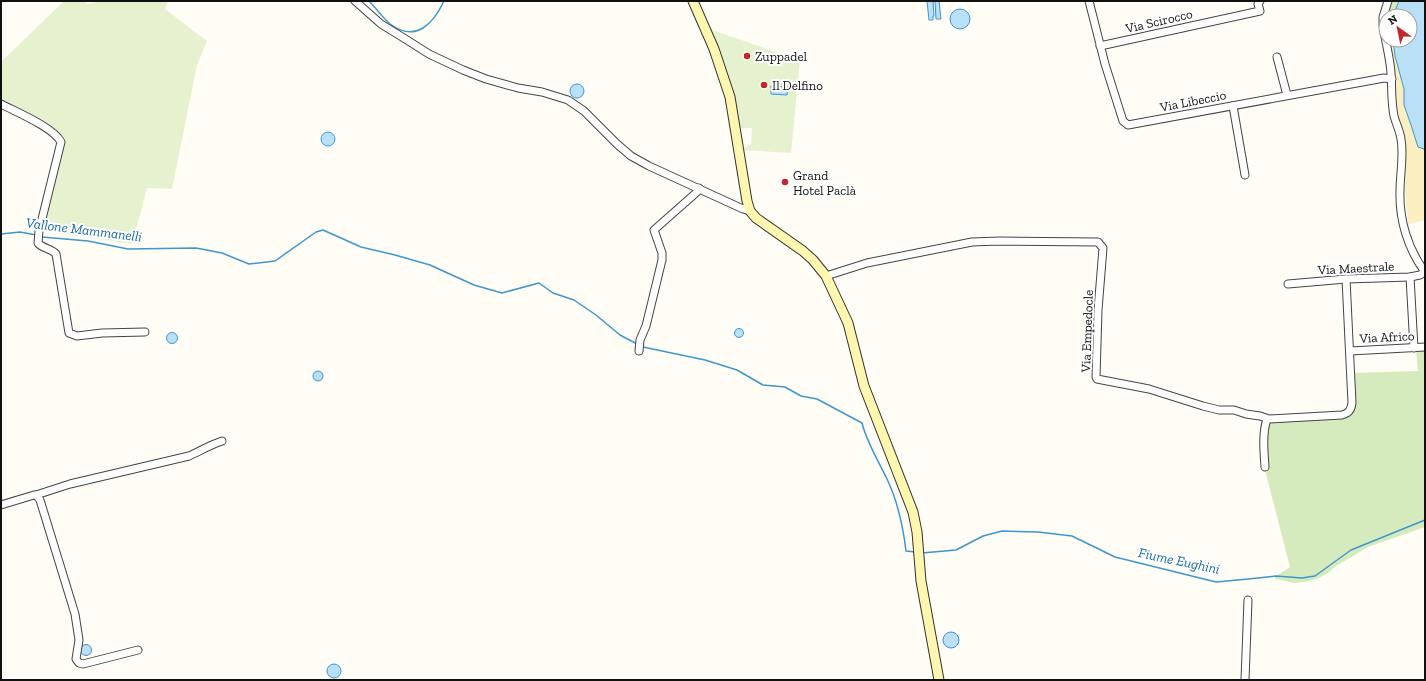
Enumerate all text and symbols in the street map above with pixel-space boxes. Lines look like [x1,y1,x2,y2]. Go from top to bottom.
street label: Via Scirocco [1123,6,1194,36]
north arrow [1378,8,1418,48]
text: N [1386,12,1400,28]
place label: Zuppadel [755,49,807,64]
marker: Zuppadel [742,51,752,61]
place label: Il Delfino [772,78,823,93]
marker: Il Delfino [759,80,769,90]
street label: Via Libeccio [1158,87,1228,115]
place label: Grand Hotel Paclà [793,168,857,198]
marker: Grand Hotel Paclà [780,177,790,187]
water label: Vallone Mammanelli [25,214,143,246]
street label: Via Maestrale [1316,259,1395,278]
street label: Via Empedocle [1078,289,1096,374]
street label: Via Africo [1358,328,1415,346]
water label: Fiume Eughini [1137,544,1221,578]

